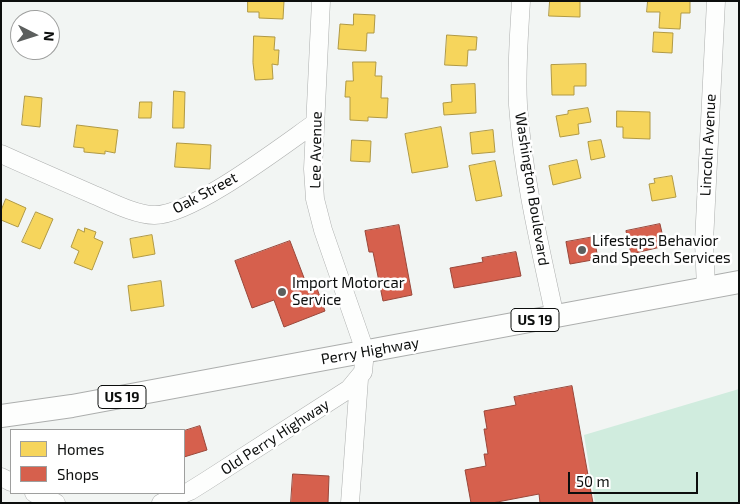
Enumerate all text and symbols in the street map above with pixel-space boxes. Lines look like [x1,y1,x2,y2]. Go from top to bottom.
north arrow [10,10,60,60]
text: N [41,30,58,42]
street label: Lincoln Avenue [696,93,720,197]
street label: Lee Avenue [306,111,326,189]
street label: Washington Boulevard [511,111,553,267]
street label: Oak Street [169,168,241,218]
place label: Lifesteps Behavior and Speech Services [592,232,731,267]
marker: Lifesteps Behavior and Speech Services [576,244,588,256]
place label: Import Motorcar Service [292,274,405,309]
marker: Import Motorcar Service [276,286,288,298]
road number: US 19 [511,308,559,332]
street label: Perry Highway [319,334,421,368]
road number: US 19 [98,386,146,408]
street label: Old Perry Highway [217,395,333,479]
legend [10,429,185,494]
text: Homes [57,440,104,458]
scale bar [570,462,700,494]
text: Shops [57,465,99,483]
text: 50 m [576,472,610,490]

